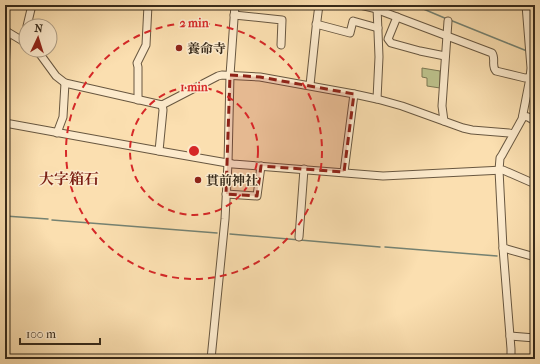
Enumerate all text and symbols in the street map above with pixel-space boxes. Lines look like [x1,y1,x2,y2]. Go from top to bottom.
text: 2 min [179,16,210,30]
north arrow [18,18,58,58]
text: N [34,22,44,35]
place label: 養命寺 [187,41,226,56]
marker: 養命寺 [174,43,184,53]
text: 1 min [180,80,209,94]
centre of rings [187,144,201,158]
district label: 大字箱石 [39,170,99,188]
place label: 貫前神社 [206,173,258,188]
marker: 貫前神社 [193,175,203,185]
scale bar [20,320,100,346]
text: 100 m [26,327,56,341]

